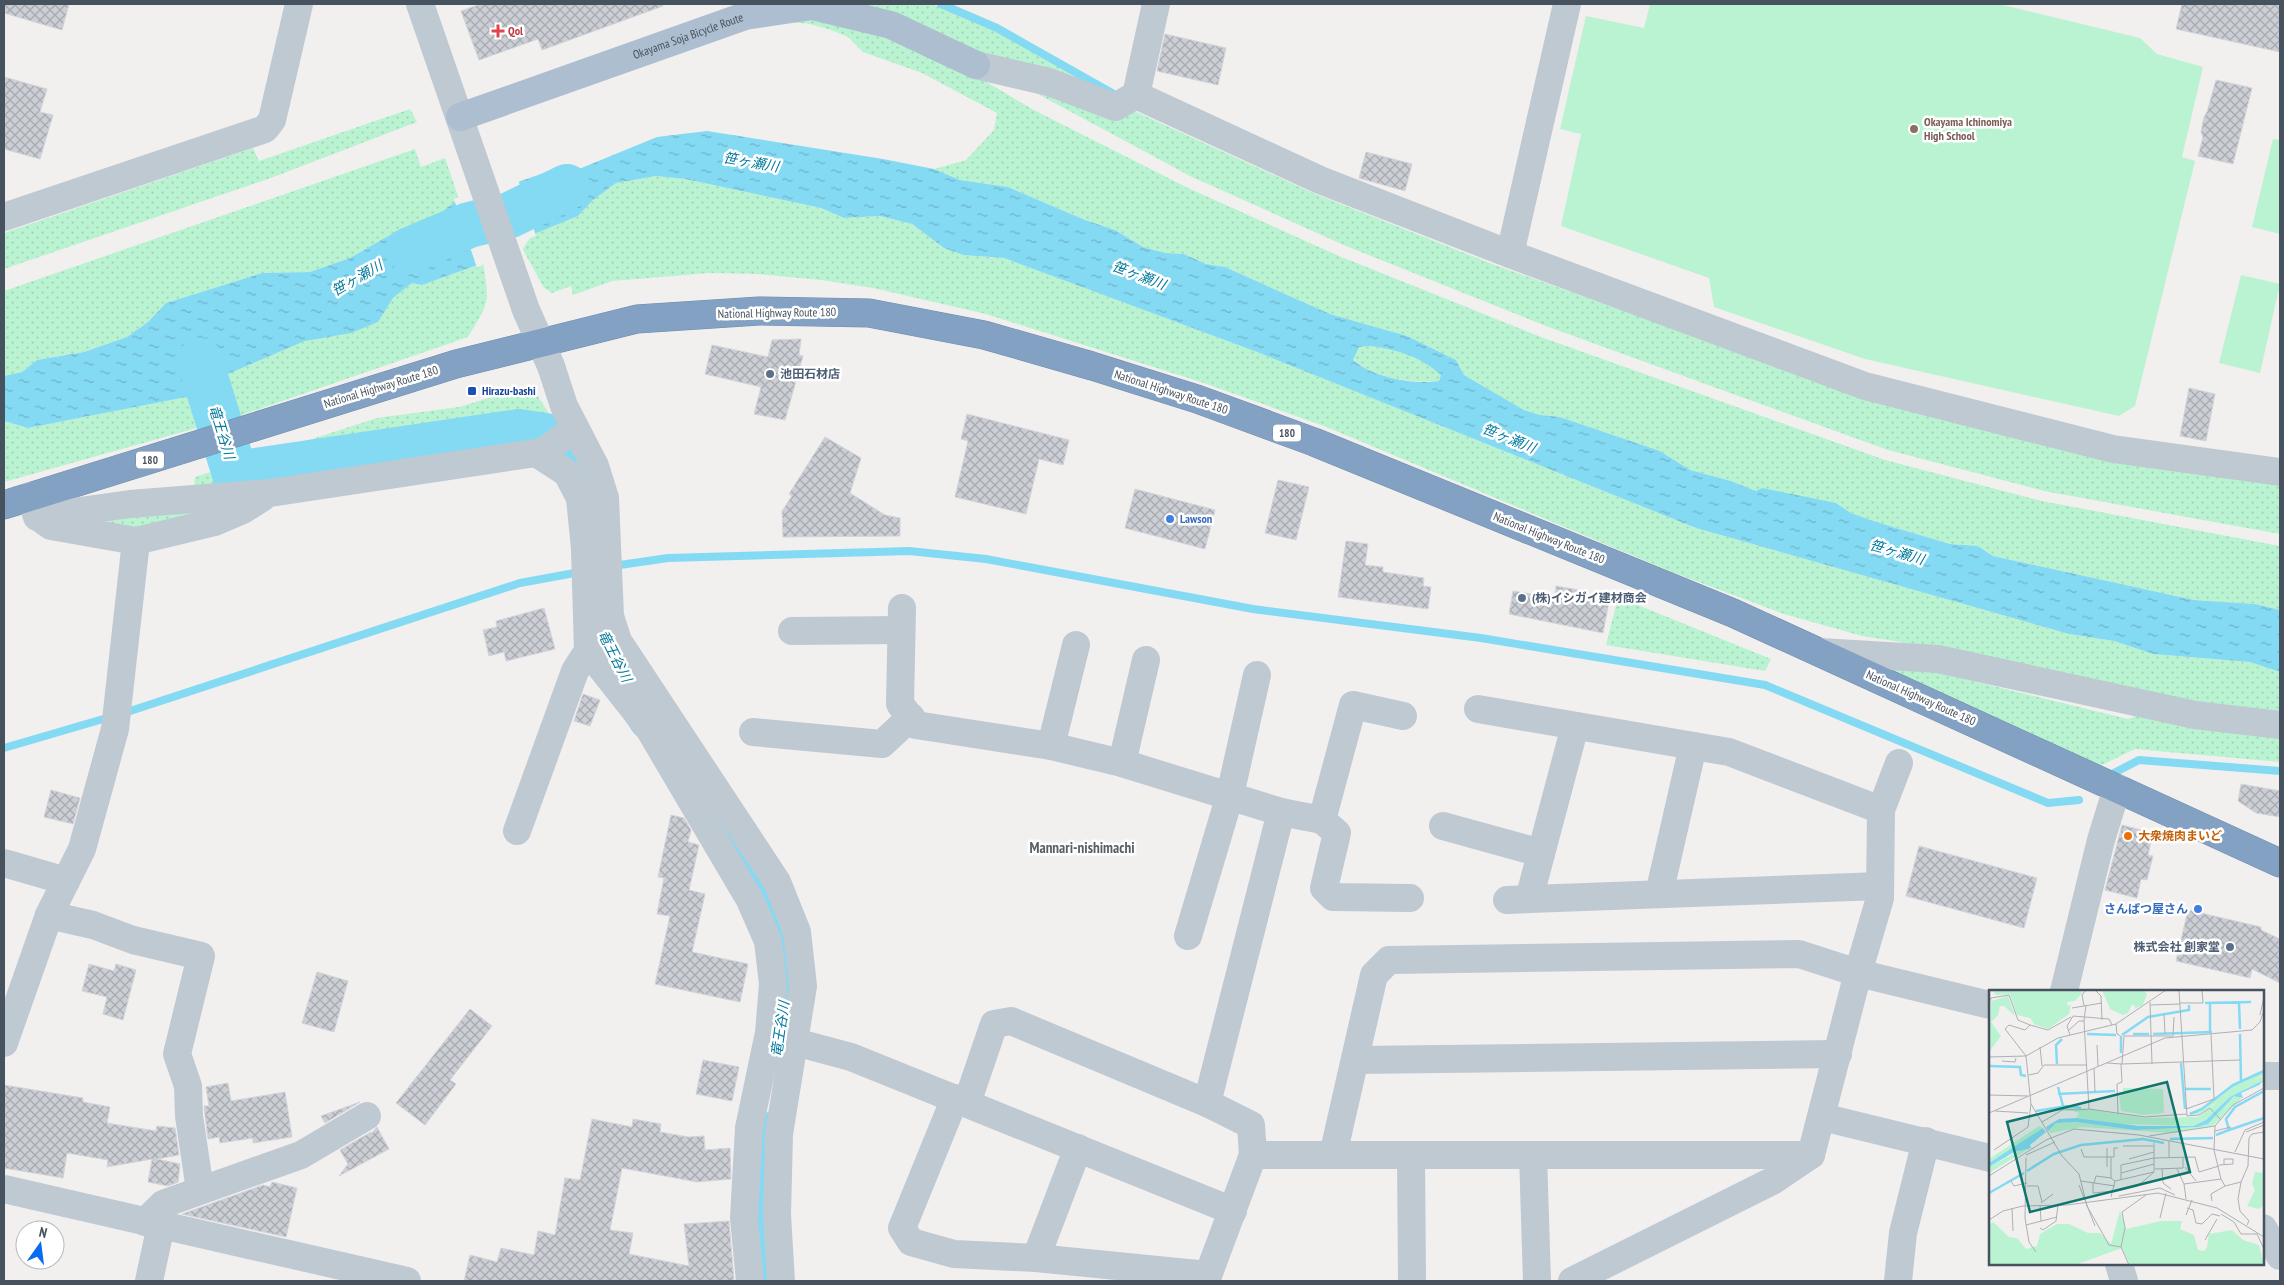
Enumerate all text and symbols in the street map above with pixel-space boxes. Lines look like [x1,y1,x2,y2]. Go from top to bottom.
street label: Okayama Soja Bicycle Route [631,9,745,62]
place label: Qol [508,23,523,38]
marker: Qol [492,25,504,37]
place label: Okayama Ichinomiya High School [1924,114,2012,143]
marker: Okayama Ichinomiya High School [1908,123,1920,135]
water label: 笹ヶ瀬川 [722,148,782,176]
water label: 笹ヶ瀬川 [328,255,387,300]
water label: 笹ヶ瀬川 [1110,257,1170,294]
street label: National Highway Route 180 [718,304,836,321]
street label: National Highway Route 180 [322,362,440,411]
place label: 池田石材店 [780,366,840,381]
street label: National Highway Route 180 [1113,366,1230,417]
marker: 池田石材店 [764,368,776,380]
place label: Hirazu-bashi [482,383,536,398]
marker: Hirazu-bashi [466,385,478,397]
water label: 竜王谷川 [205,403,239,463]
water label: 笹ヶ瀬川 [1480,419,1540,458]
road number: 180 [1273,424,1301,442]
road number: 180 [136,452,164,468]
street label: National Highway Route 180 [1491,508,1607,567]
place label: Lawson [1180,511,1212,526]
marker: Lawson [1164,513,1176,525]
water label: 笹ヶ瀬川 [1868,536,1928,569]
place label: (株)イシガイ建材商会 [1532,590,1647,605]
marker: (株)イシガイ建材商会 [1516,592,1528,604]
water label: 竜王谷川 [594,627,637,687]
street label: National Highway Route 180 [1864,667,1978,728]
place label: 大衆焼肉まいど [2138,828,2222,843]
marker: 大衆焼肉まいど [2122,830,2134,842]
district label: Mannari-nishimachi [1029,838,1135,857]
place label: さんぱつ屋さん [2104,901,2188,916]
marker: さんぱつ屋さん [2192,903,2204,915]
place label: 株式会社 創家堂 [2134,939,2220,954]
marker: 株式会社 創家堂 [2224,941,2236,953]
inset map [1989,990,2264,1265]
water label: 竜王谷川 [767,998,793,1058]
north arrow [15,1220,65,1270]
text: N [37,1223,49,1242]

